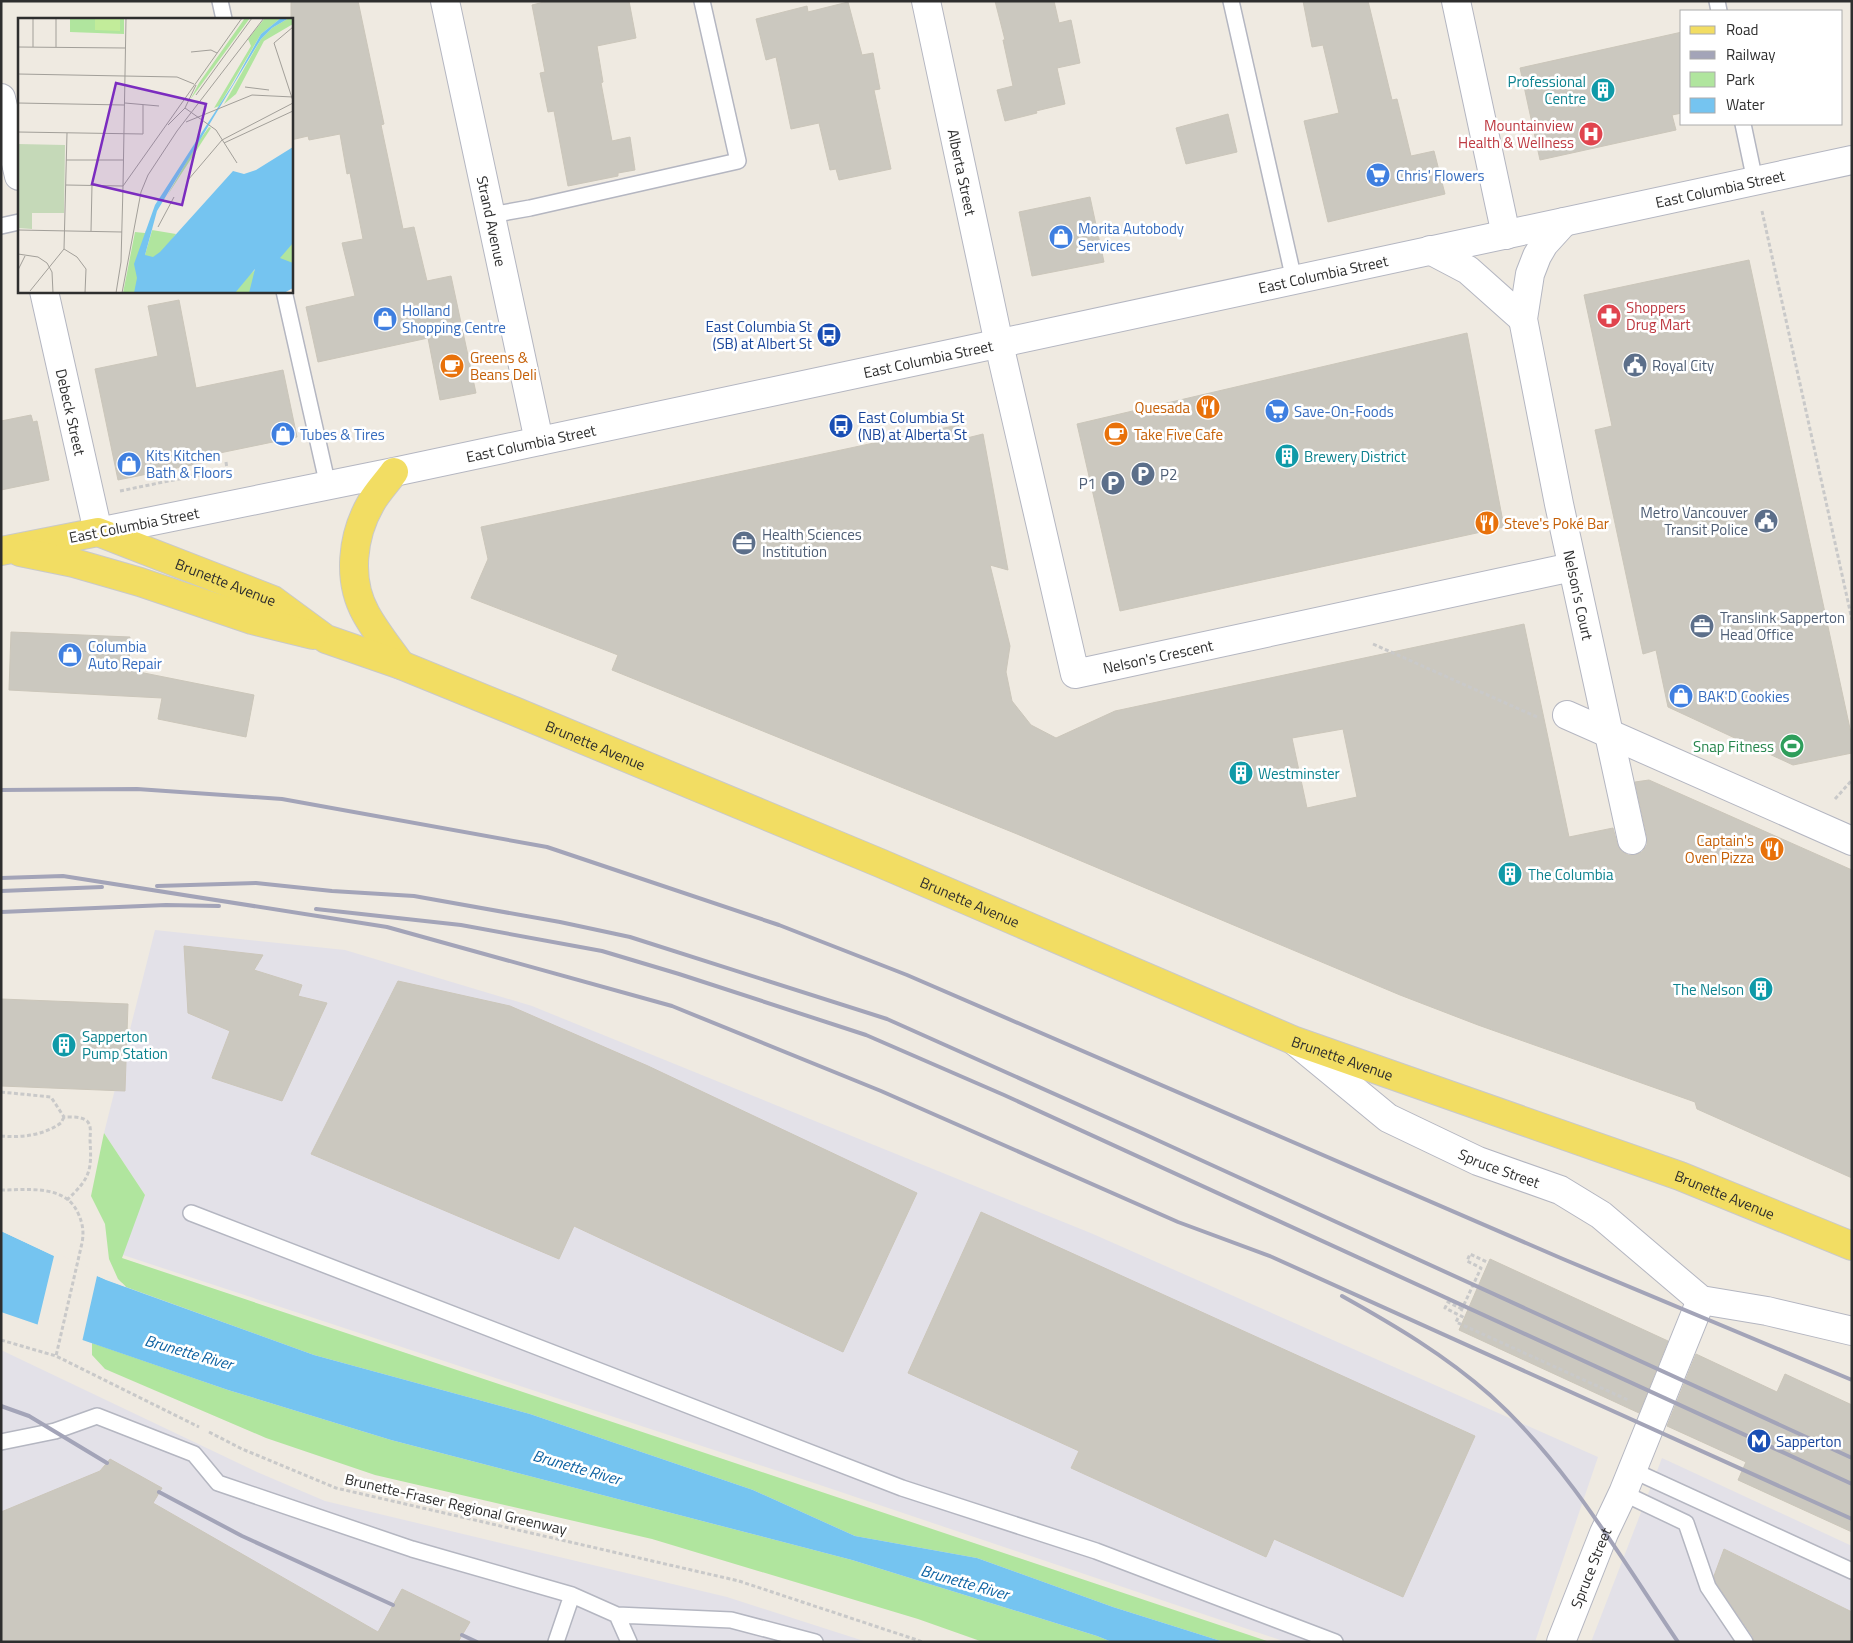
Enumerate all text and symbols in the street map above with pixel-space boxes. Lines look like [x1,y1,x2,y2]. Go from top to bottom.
legend [1680,10,1843,125]
inset map [18,18,292,292]
text: Road [1726,18,1758,41]
text: Railway [1726,43,1776,66]
text: Park [1726,68,1755,91]
place label: Professional Centre [1508,70,1586,110]
building icon: Professional Centre [1590,77,1616,103]
text: Water [1726,93,1765,116]
place label: Mountainview Health & Wellness [1458,114,1574,154]
hospital icon: Mountainview Health & Wellness [1578,121,1604,147]
street label: Alberta Street [942,127,983,218]
supermarket icon: Chris' Flowers [1365,162,1391,188]
street label: East Columbia Street [1653,163,1788,213]
place label: Chris' Flowers [1396,164,1484,187]
street label: Strand Avenue [471,174,513,269]
place label: Morita Autobody Services [1078,217,1184,257]
shop icon: Morita Autobody Services [1048,224,1074,250]
street label: East Columbia Street [1256,248,1391,299]
place label: Shoppers Drug Mart [1626,296,1691,336]
place label: Holland Shopping Centre [402,299,506,339]
pharmacy icon: Shoppers Drug Mart [1596,303,1622,329]
shop icon: Holland Shopping Centre [372,306,398,332]
place label: East Columbia St (SB) at Albert St [705,315,813,355]
bus stop icon: East Columbia St (SB) at Albert St [816,322,842,348]
street label: East Columbia Street [861,333,996,384]
place label: Greens & Beans Deli [470,346,537,386]
public building icon: Royal City [1622,352,1648,378]
cafe icon: Greens & Beans Deli [439,353,465,379]
place label: Royal City [1652,354,1714,377]
street label: Debeck Street [50,366,92,458]
restaurant icon: Quesada [1195,394,1221,420]
place label: Quesada [1135,396,1190,419]
supermarket icon: Save-On-Foods [1264,398,1290,424]
place label: Save-On-Foods [1294,400,1394,423]
place label: East Columbia St (NB) at Alberta St [858,406,968,446]
bus stop icon: East Columbia St (NB) at Alberta St [828,413,854,439]
street label: East Columbia Street [464,418,599,468]
shop icon: Tubes & Tires [270,421,296,447]
cafe icon: Take Five Cafe [1103,421,1129,447]
place label: Tubes & Tires [300,423,385,446]
place label: Take Five Cafe [1134,423,1223,446]
building icon: Brewery District [1274,443,1300,469]
place label: Kits Kitchen Bath & Floors [146,444,232,484]
place label: Brewery District [1304,445,1407,468]
shop icon: Kits Kitchen Bath & Floors [116,451,142,477]
parking icon: P2 [1130,461,1156,487]
place label: P2 [1160,463,1177,486]
parking icon: P1 [1100,470,1126,496]
place label: P1 [1079,472,1096,495]
street label: East Columbia Street [67,501,202,549]
place label: Metro Vancouver Transit Police [1640,501,1748,541]
public building icon: Metro Vancouver Transit Police [1753,508,1779,534]
restaurant icon: Steve's Poké Bar [1474,510,1500,536]
place label: Steve's Poké Bar [1504,512,1609,535]
place label: Health Sciences Institution [762,523,862,563]
office icon: Health Sciences Institution [731,530,757,556]
street label: Nelson's Court [1558,548,1600,643]
street label: Brunette Avenue [172,552,280,612]
place label: Translink Sapperton Head Office [1720,606,1845,646]
office icon: Translink Sapperton Head Office [1689,613,1715,639]
street label: Nelson's Crescent [1100,633,1216,679]
place label: Columbia Auto Repair [88,635,162,675]
shop icon: Columbia Auto Repair [57,642,83,668]
shop icon: BAK'D Cookies [1668,683,1694,709]
place label: BAK'D Cookies [1698,685,1790,708]
street label: Brunette Avenue [542,714,649,776]
sports icon: Snap Fitness [1779,733,1805,759]
place label: Snap Fitness [1693,735,1774,758]
building icon: Westminster [1228,760,1254,786]
place label: Westminster [1258,762,1340,785]
place label: Captain's Oven Pizza [1685,829,1754,869]
restaurant icon: Captain's Oven Pizza [1759,836,1785,862]
building icon: The Columbia [1497,861,1523,887]
place label: The Columbia [1528,863,1614,886]
street label: Brunette Avenue [917,870,1023,933]
building icon: The Nelson [1748,976,1774,1002]
place label: The Nelson [1673,978,1744,1001]
place label: Sapperton Pump Station [82,1025,168,1065]
street label: Brunette Avenue [1289,1029,1397,1086]
building icon: Sapperton Pump Station [51,1032,77,1058]
street label: Spruce Street [1455,1142,1544,1194]
street label: Brunette Avenue [1672,1164,1778,1225]
water label: Brunette River [142,1328,238,1377]
metro station icon: Sapperton [1746,1428,1772,1454]
place label: Sapperton [1776,1430,1841,1453]
water label: Brunette River [530,1443,626,1492]
street label: Brunette-Fraser Regional Greenway [343,1467,569,1541]
street label: Spruce Street [1564,1522,1617,1611]
water label: Brunette River [918,1558,1014,1607]

